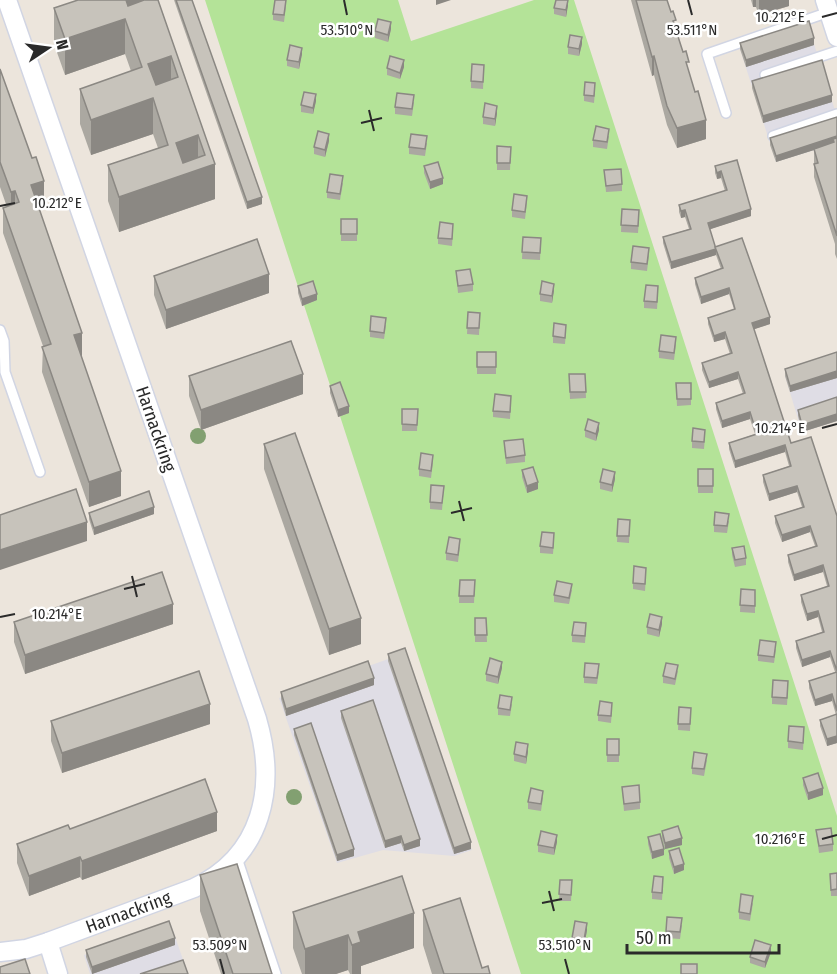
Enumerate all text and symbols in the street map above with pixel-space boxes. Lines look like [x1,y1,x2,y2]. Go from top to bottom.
text: 10.212°E [755,8,805,26]
north arrow [18,18,78,78]
text: 53.510°N [321,21,373,39]
text: 53.511°N [667,21,717,39]
text: N [52,38,72,52]
text: 10.212°E [32,194,82,212]
street label: Harnackring [131,383,181,475]
text: 10.214°E [755,419,805,437]
text: 10.214°E [32,605,82,623]
text: 10.216°E [755,830,805,848]
street label: Harnackring [83,886,175,938]
scale bar [627,917,778,955]
text: 50 m [636,927,672,949]
text: 53.509°N [193,936,247,954]
text: 53.510°N [539,936,591,954]

